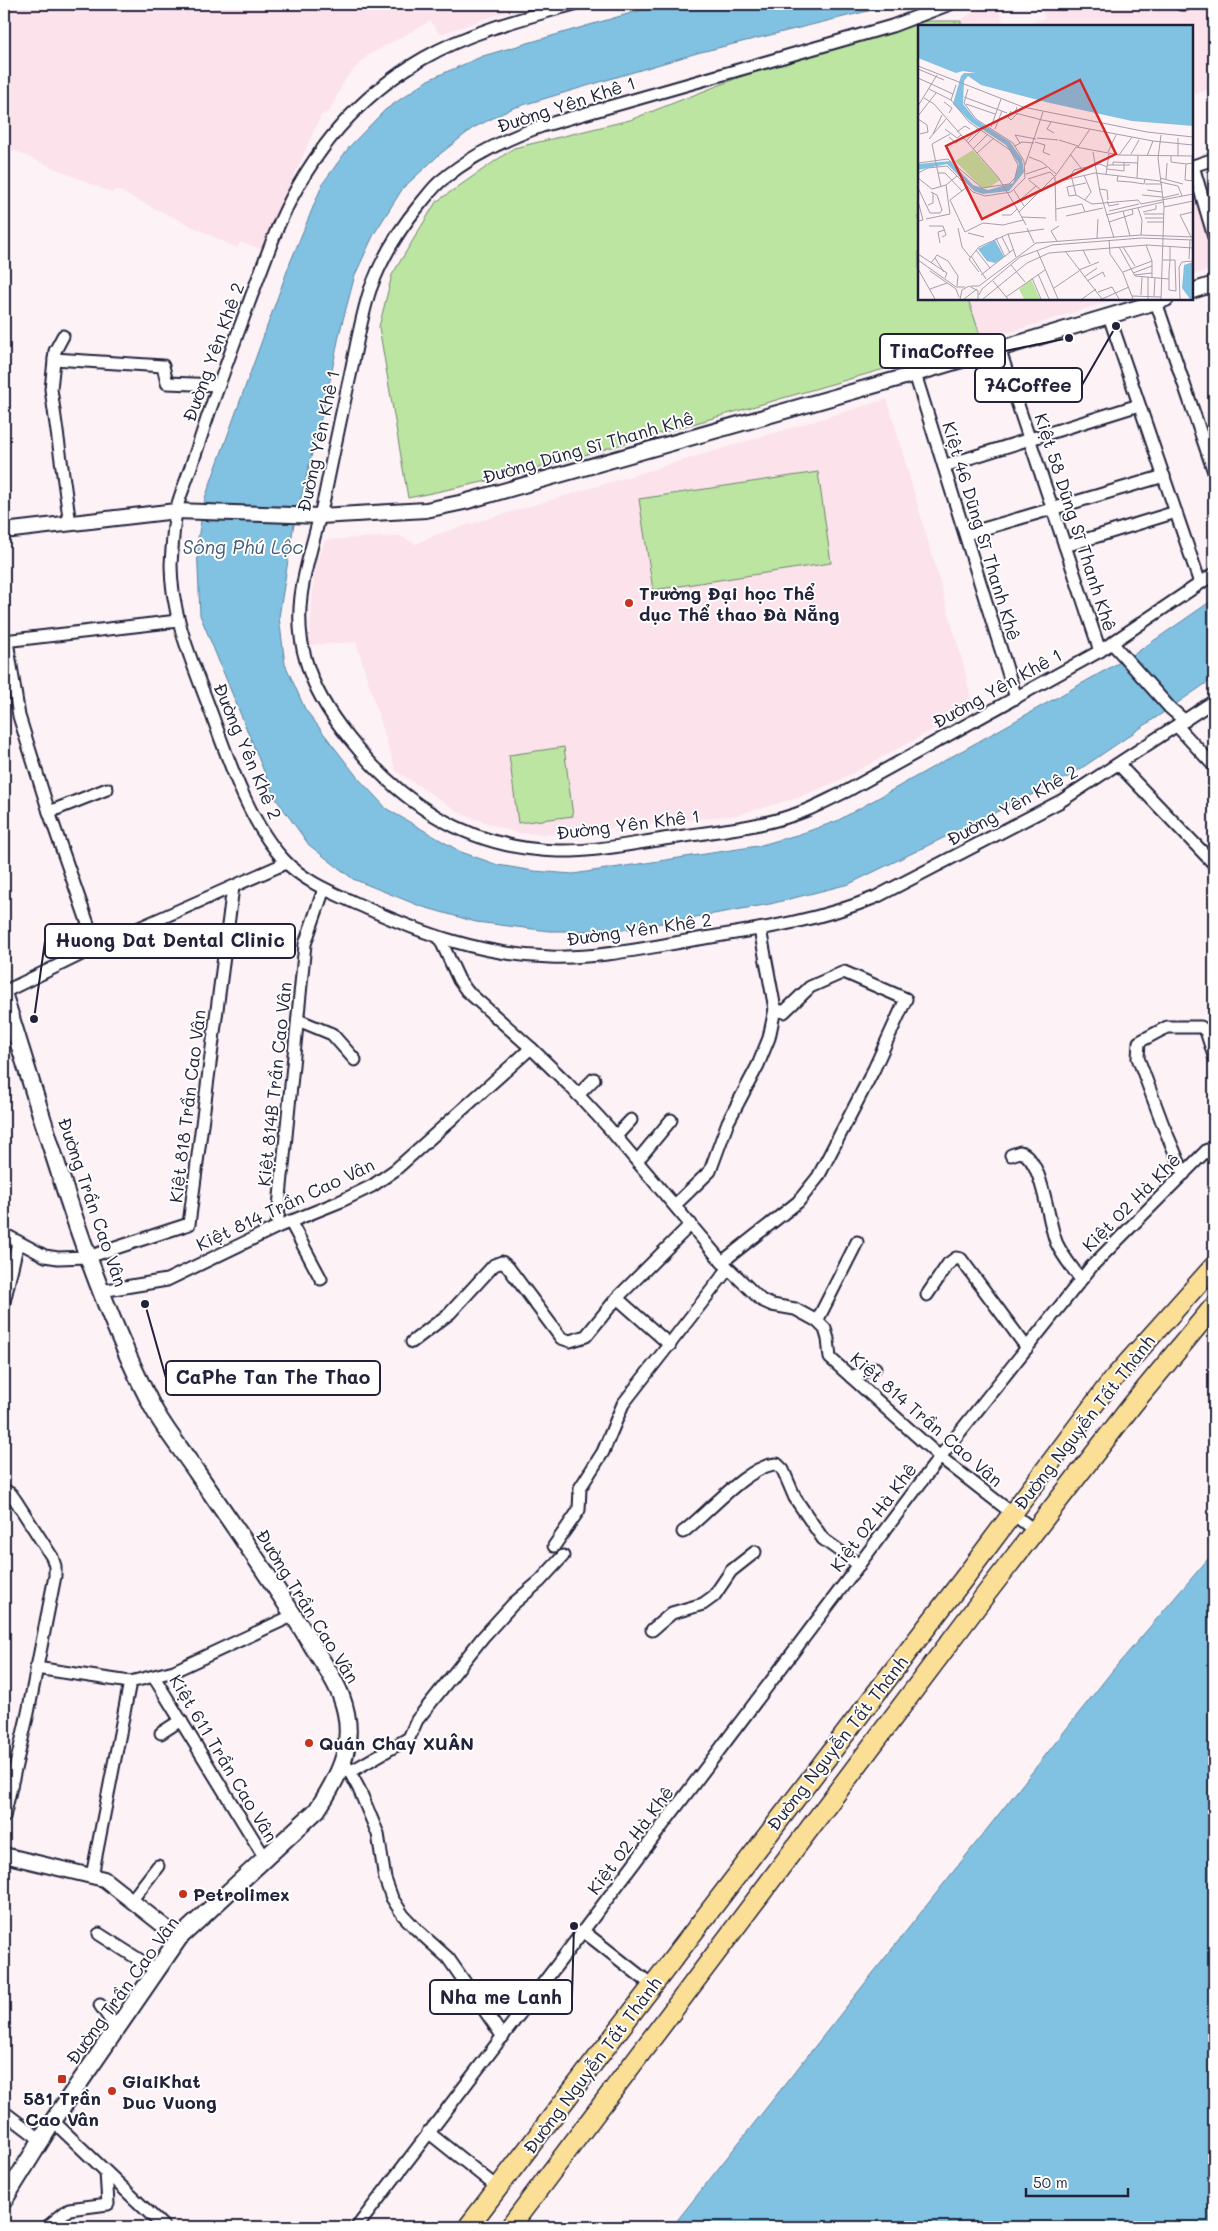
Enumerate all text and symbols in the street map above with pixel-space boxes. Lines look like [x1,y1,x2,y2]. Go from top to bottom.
inset map [918,25,1193,300]
street label: Đường Yên Khê 1 [494,70,638,138]
street label: Đường Yên Khê 2 [177,279,249,425]
callout: TinaCoffee [880,334,1005,368]
text: TinaCoffee [890,338,994,363]
street label: Đường Yên Khê 1 [291,368,345,514]
callout: 74Coffee [975,368,1082,402]
text: 74Coffee [984,372,1072,397]
street label: Đường Dũng Sĩ Thanh Khê [479,405,697,489]
street label: Kiệt 58 Dũng Sĩ Thanh Khê [1029,410,1123,634]
street label: Kiệt 46 Dũng Sĩ Thanh Khê [937,419,1027,643]
water label: Sông Phú Lộc [183,534,303,559]
place label: Trường Đại học Thể dục Thể thao Đà Nẵng [639,581,840,626]
marker: Trường Đại học Thể dục Thể thao Đà Nẵng [623,597,635,609]
street label: Đường Yên Khê 1 [928,643,1066,733]
street label: Đường Yên Khê 2 [208,679,288,823]
street label: Đường Yên Khê 2 [942,759,1082,851]
street label: Đường Yên Khê 1 [555,803,701,845]
street label: Đường Yên Khê 2 [565,907,713,951]
callout: Huong Dat Dental Clinic [45,924,295,958]
text: Huong Dat Dental Clinic [55,927,285,952]
street label: Kiệt 814B Trần Cao Vân [251,981,297,1187]
street label: Kiệt 818 Trần Cao Vân [163,1008,211,1204]
street label: Đường Trần Cao Vân [53,1114,133,1290]
street label: Kiệt 02 Hà Khê [1076,1147,1186,1257]
street label: Kiệt 814 Trần Cao Vân [192,1152,378,1256]
street label: Đường Nguyễn Tất Thành [1008,1330,1160,1514]
street label: Kiệt 814 Trần Cao Vân [846,1346,1008,1492]
callout: CaPhe Tan The Thao [166,1361,380,1395]
text: CaPhe Tan The Thao [176,1364,370,1389]
street label: Kiệt 02 Hà Khê [824,1458,922,1576]
street label: Đường Trần Cao Vân [251,1524,365,1688]
street label: Đường Nguyễn Tất Thành [761,1651,913,1835]
street label: Kiệt 611 Trần Cao Vân [164,1670,284,1846]
place label: Quán Chay XUÂN [319,1731,474,1755]
marker: Quán Chay XUÂN [303,1737,315,1749]
street label: Kiệt 02 Hà Khê [581,1781,679,1899]
place label: Petrolimex [193,1882,290,1906]
marker: Petrolimex [177,1888,189,1900]
street label: Đường Trần Cao Vân [60,1911,184,2069]
street label: Đường Nguyễn Tất Thành [517,1972,667,2158]
callout: Nha me Lanh [430,1980,572,2014]
text: Nha me Lanh [440,1984,562,2009]
place label: GiaiKhat Duc Vuong [122,2069,217,2114]
marker: 581 Trần Cao Vân [56,2073,68,2085]
marker: GiaiKhat Duc Vuong [106,2085,118,2097]
place label: 581 Trần Cao Vân [23,2086,101,2131]
scale bar [1026,2166,1128,2198]
text: 50 m [1033,2172,1068,2192]

